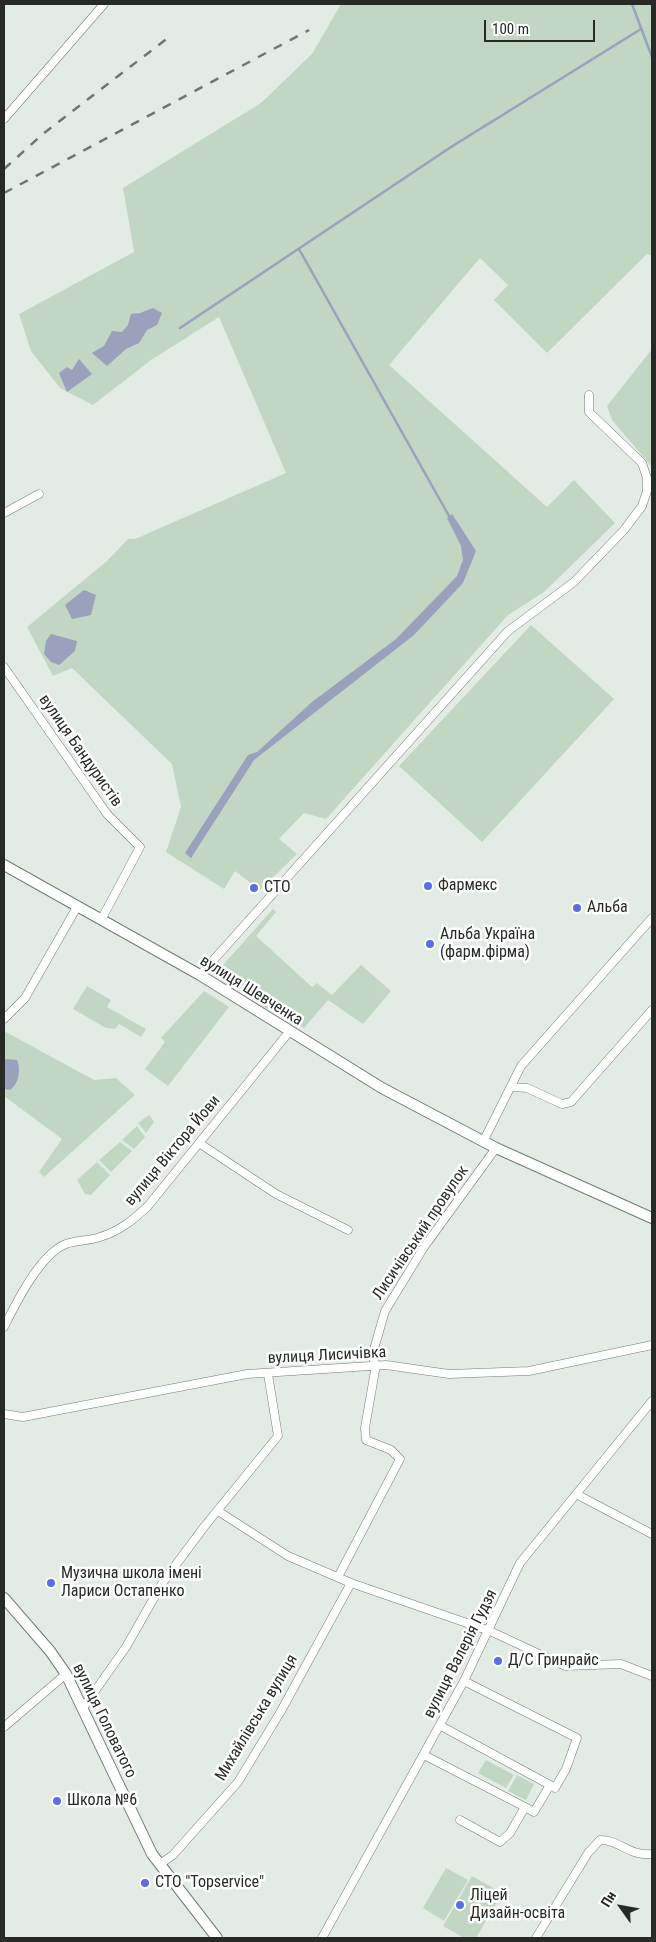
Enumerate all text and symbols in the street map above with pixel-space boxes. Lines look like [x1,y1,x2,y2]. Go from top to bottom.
scale bar [486,10,597,42]
text: 100 m [492,20,529,38]
street label: вулиця Бандуристів [34,691,126,811]
place label: Фармекс [438,876,497,896]
place label: СТО [264,878,291,898]
marker: Фармекс [422,880,434,892]
marker: СТО [248,882,260,894]
place label: Альба [587,898,628,918]
marker: Альба [571,902,583,914]
place label: Альба Україна (фарм.фірма) [440,925,535,963]
marker: Альба Україна (фарм.фірма) [424,938,436,950]
street label: вулиця Шевченка [196,952,306,1030]
street label: вулиця Віктора Йови [121,1092,225,1210]
street label: Лисичівський провулок [369,1162,473,1304]
street label: вулиця Лисичівка [267,1343,387,1369]
place label: Музична школа імені Лариси Остапенко [61,1564,202,1602]
marker: Музична школа імені Лариси Остапенко [45,1577,57,1589]
street label: вулиця Валерія Гудзя [420,1586,502,1722]
street label: Михайлівська вулиця [212,1651,302,1785]
place label: Д/С Гринрайс [508,1651,599,1671]
marker: Д/С Гринрайс [492,1655,504,1667]
street label: вулиця Головатого [68,1661,140,1781]
place label: Школа №6 [67,1791,137,1811]
marker: Школа №6 [51,1795,63,1807]
place label: СТО "Topservice" [155,1873,264,1893]
marker: СТО "Topservice" [139,1877,151,1889]
north arrow [596,1882,646,1932]
place label: Ліцей Дизайн-освіта [470,1886,565,1924]
text: Пн [597,1888,619,1910]
marker: Ліцей Дизайн-освіта [454,1899,466,1911]

